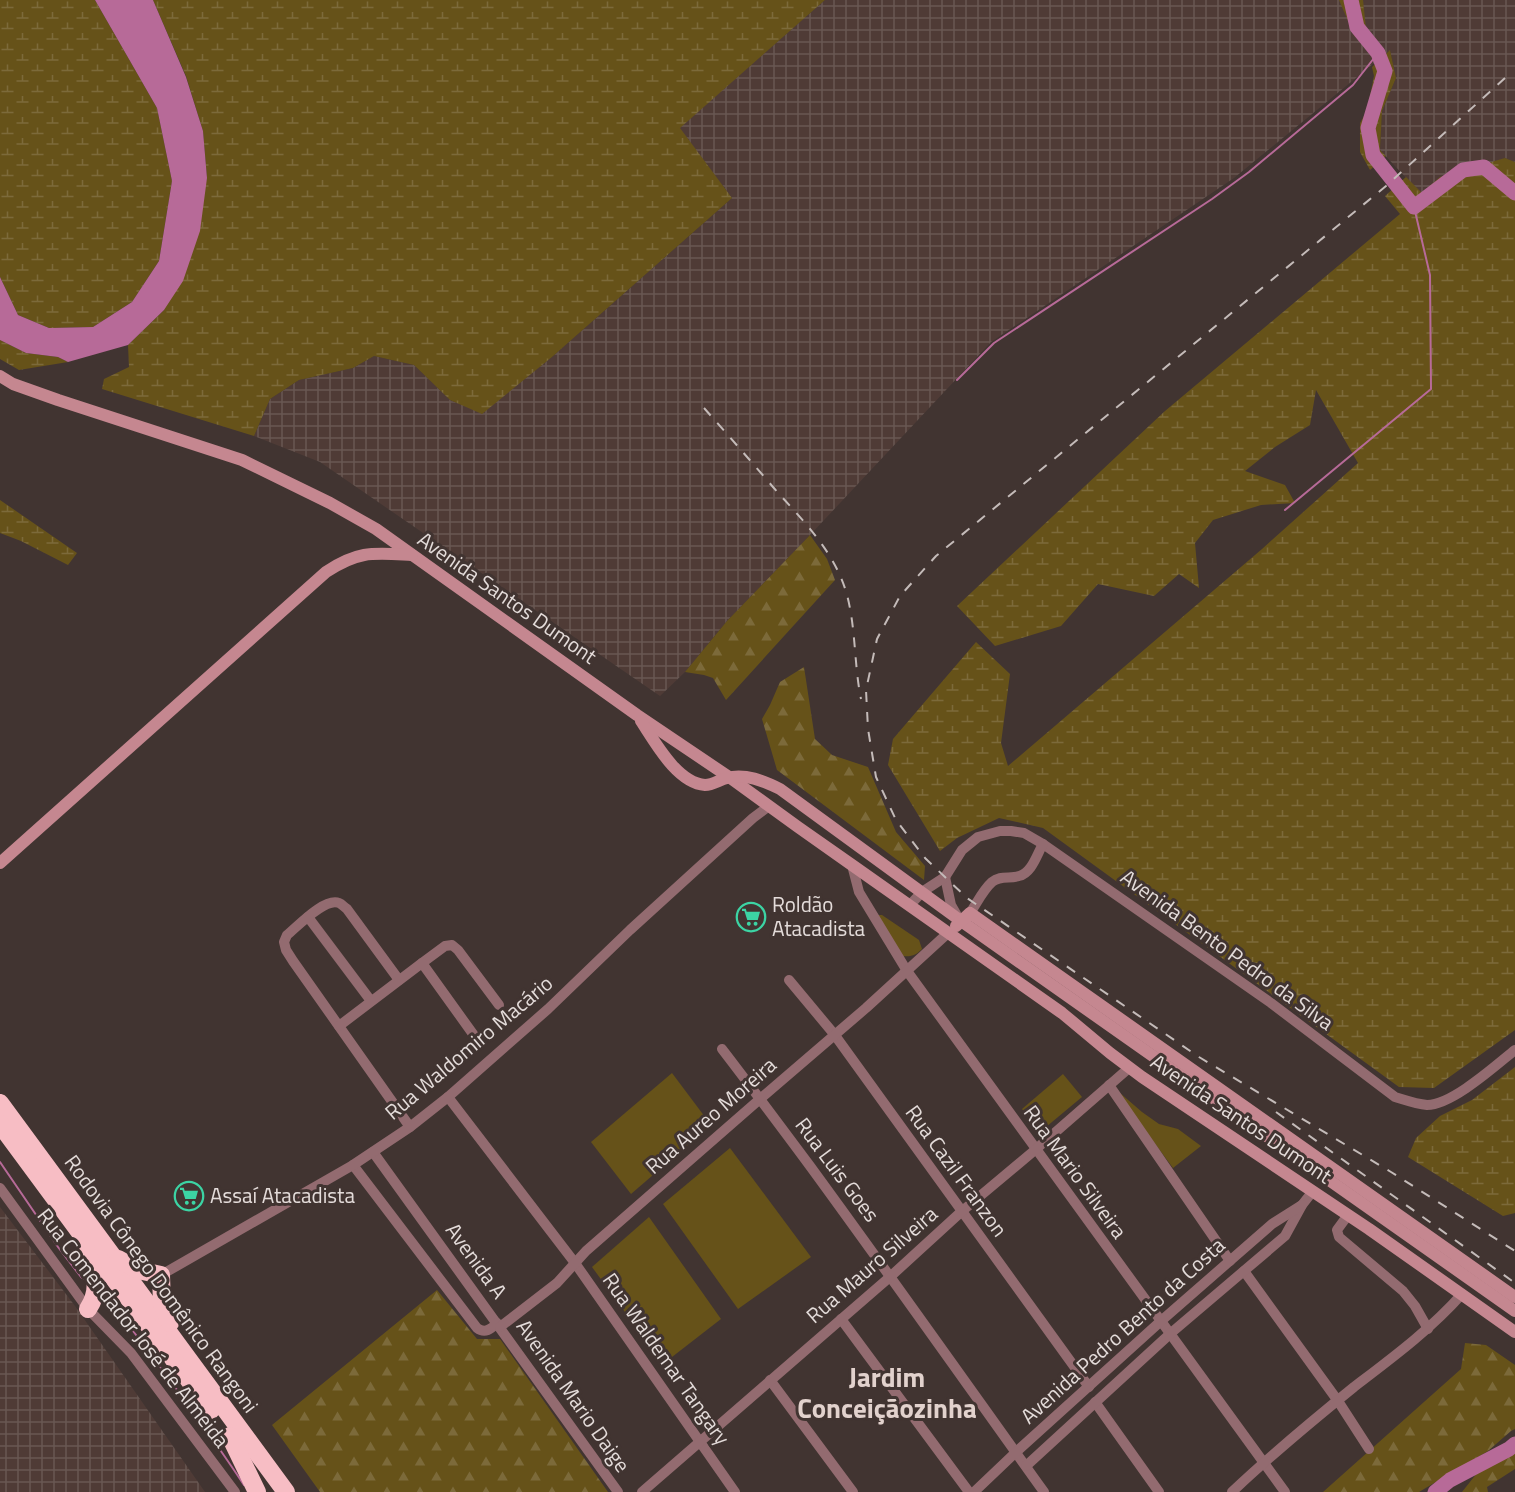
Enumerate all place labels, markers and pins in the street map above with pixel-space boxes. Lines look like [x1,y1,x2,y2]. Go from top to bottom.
place label: Roldão Atacadista [772,888,866,944]
supermarket icon: Roldão Atacadista [735,901,767,933]
place label: Assaí Atacadista [210,1179,355,1211]
supermarket icon: Assaí Atacadista [173,1180,205,1212]

